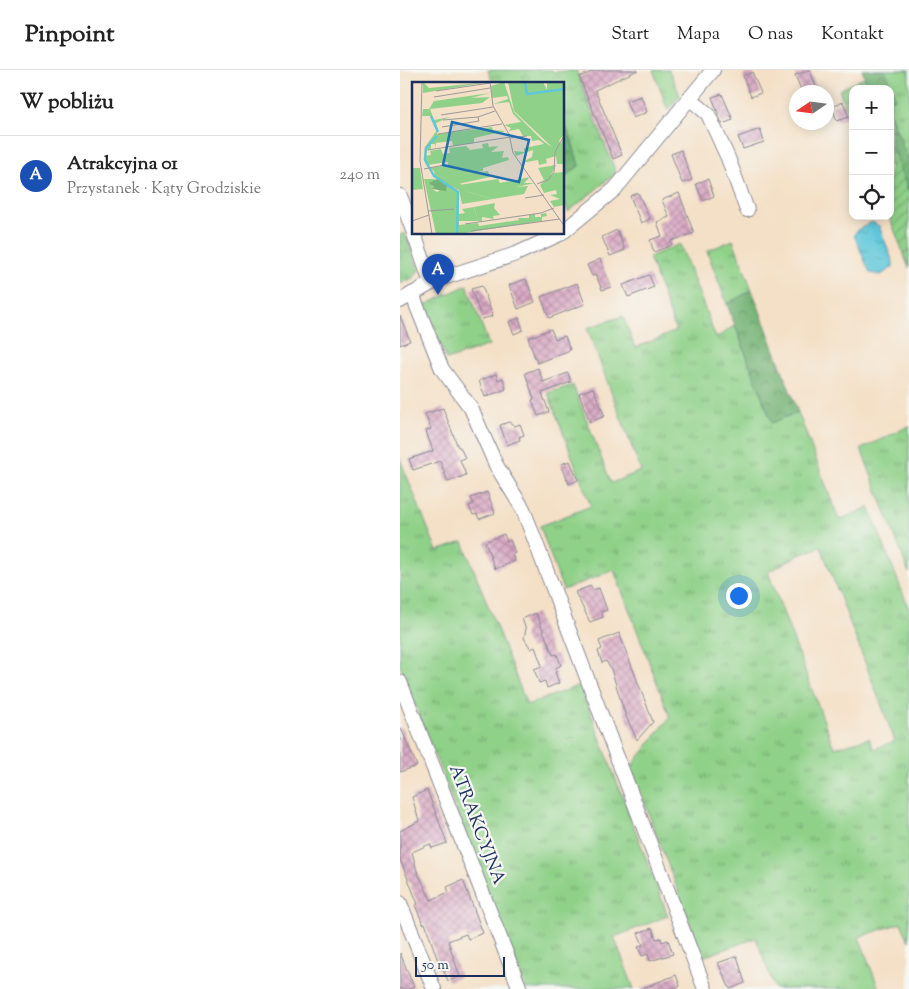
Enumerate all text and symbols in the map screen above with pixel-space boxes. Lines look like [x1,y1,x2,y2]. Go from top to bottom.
text: Pinpoint [25,18,114,52]
text: Start [611,22,649,48]
text: Mapa [677,22,720,48]
text: O nas [748,22,793,48]
text: Kontakt [821,22,884,48]
inset map [412,82,565,235]
north arrow [789,85,834,130]
map controls [849,85,894,220]
button: + [849,85,894,130]
text: W pobliżu [20,88,114,118]
button: − [849,130,894,175]
text: Atrakcyjna 01 [67,151,178,178]
text: A [30,164,43,187]
text: 240 m [339,164,380,187]
button: locate [849,175,894,220]
text: Przystanek · Kąty Grodziskie [67,178,261,201]
pin: A [422,254,454,295]
your location [726,583,752,609]
street label: ATRAKCYJNA [441,761,511,889]
scale bar [415,954,505,977]
text: 50 m [422,956,449,976]

